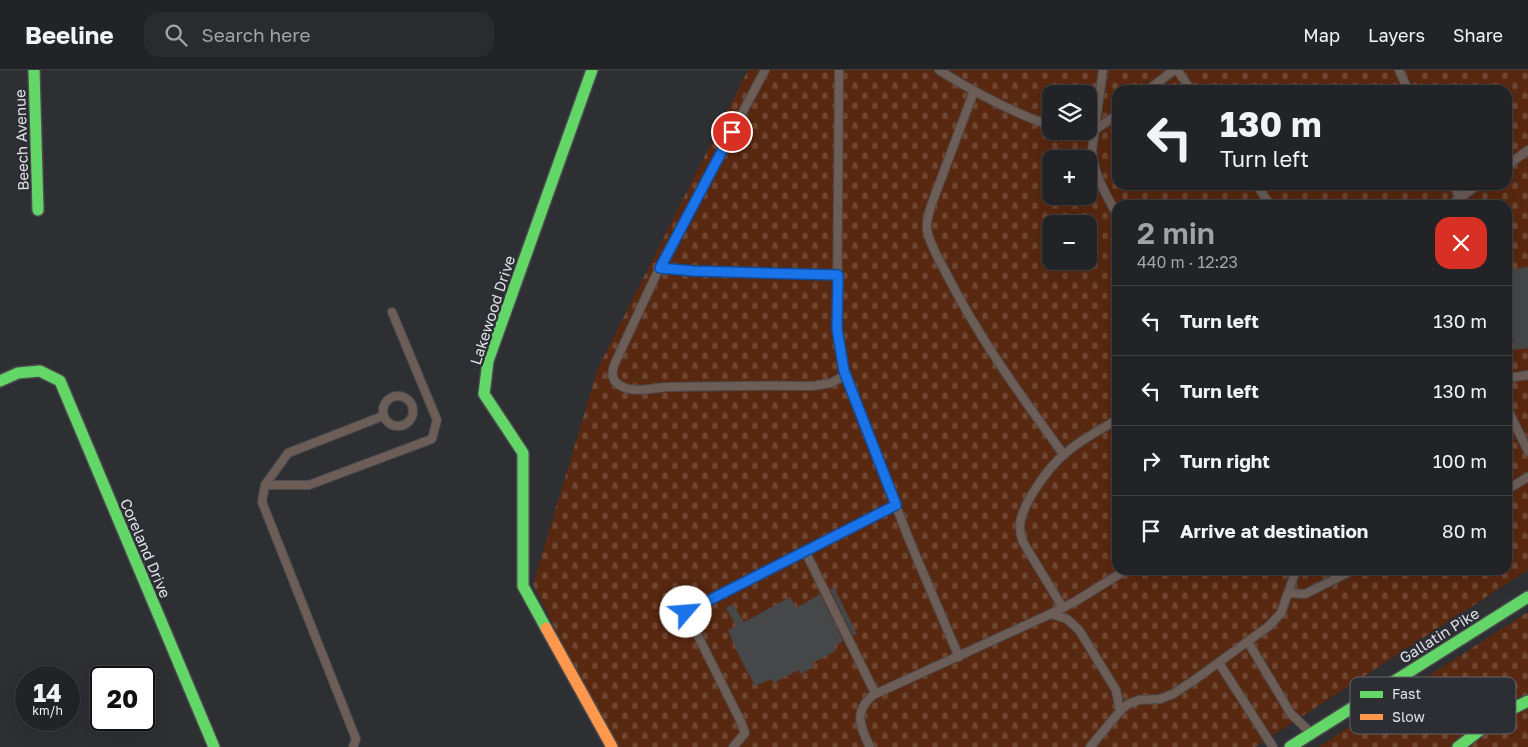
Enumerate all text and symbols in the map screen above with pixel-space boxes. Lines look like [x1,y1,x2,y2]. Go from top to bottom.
search box [144,12,494,57]
text: Beeline [25,20,114,49]
icon: search [162,21,190,49]
text: Search here [202,23,310,46]
text: Map [1303,24,1340,46]
text: Layers [1368,24,1425,46]
text: Share [1453,24,1503,46]
map controls [1042,85,1097,270]
button: layers [1042,85,1097,140]
street label: Beech Avenue [10,89,32,191]
text: 130 m [1220,103,1322,145]
icon: left [1137,105,1202,170]
pin [711,111,753,153]
icon: arrive [718,118,746,146]
text: Turn left [1220,145,1309,172]
button: + [1042,150,1097,205]
button: − [1042,215,1097,270]
text: 2 min [1137,215,1215,251]
button: close [1435,217,1487,269]
text: 440 m · 12:23 [1137,252,1238,272]
street label: Lakewood Drive [466,253,518,367]
icon: left [1137,307,1165,335]
text: Turn left [1180,309,1259,332]
text: 130 m [1433,309,1487,332]
icon: left [1137,377,1165,405]
text: Turn left [1180,379,1259,402]
text: 130 m [1433,379,1487,402]
icon: right [1137,447,1165,475]
text: Turn right [1180,449,1270,472]
text: 100 m [1433,449,1487,472]
street label: Coreland Drive [117,496,175,601]
icon: arrive [1137,517,1165,545]
text: Arrive at destination [1180,519,1368,542]
text: 80 m [1442,519,1487,542]
position arrow [659,585,711,637]
street label: Gallatin Pike [1396,603,1482,667]
speed limit sign: 20 [90,666,155,731]
text: 14 [33,677,62,708]
legend [1350,677,1516,734]
text: Fast [1392,685,1421,702]
text: km/h [32,703,63,718]
text: Slow [1392,708,1425,725]

